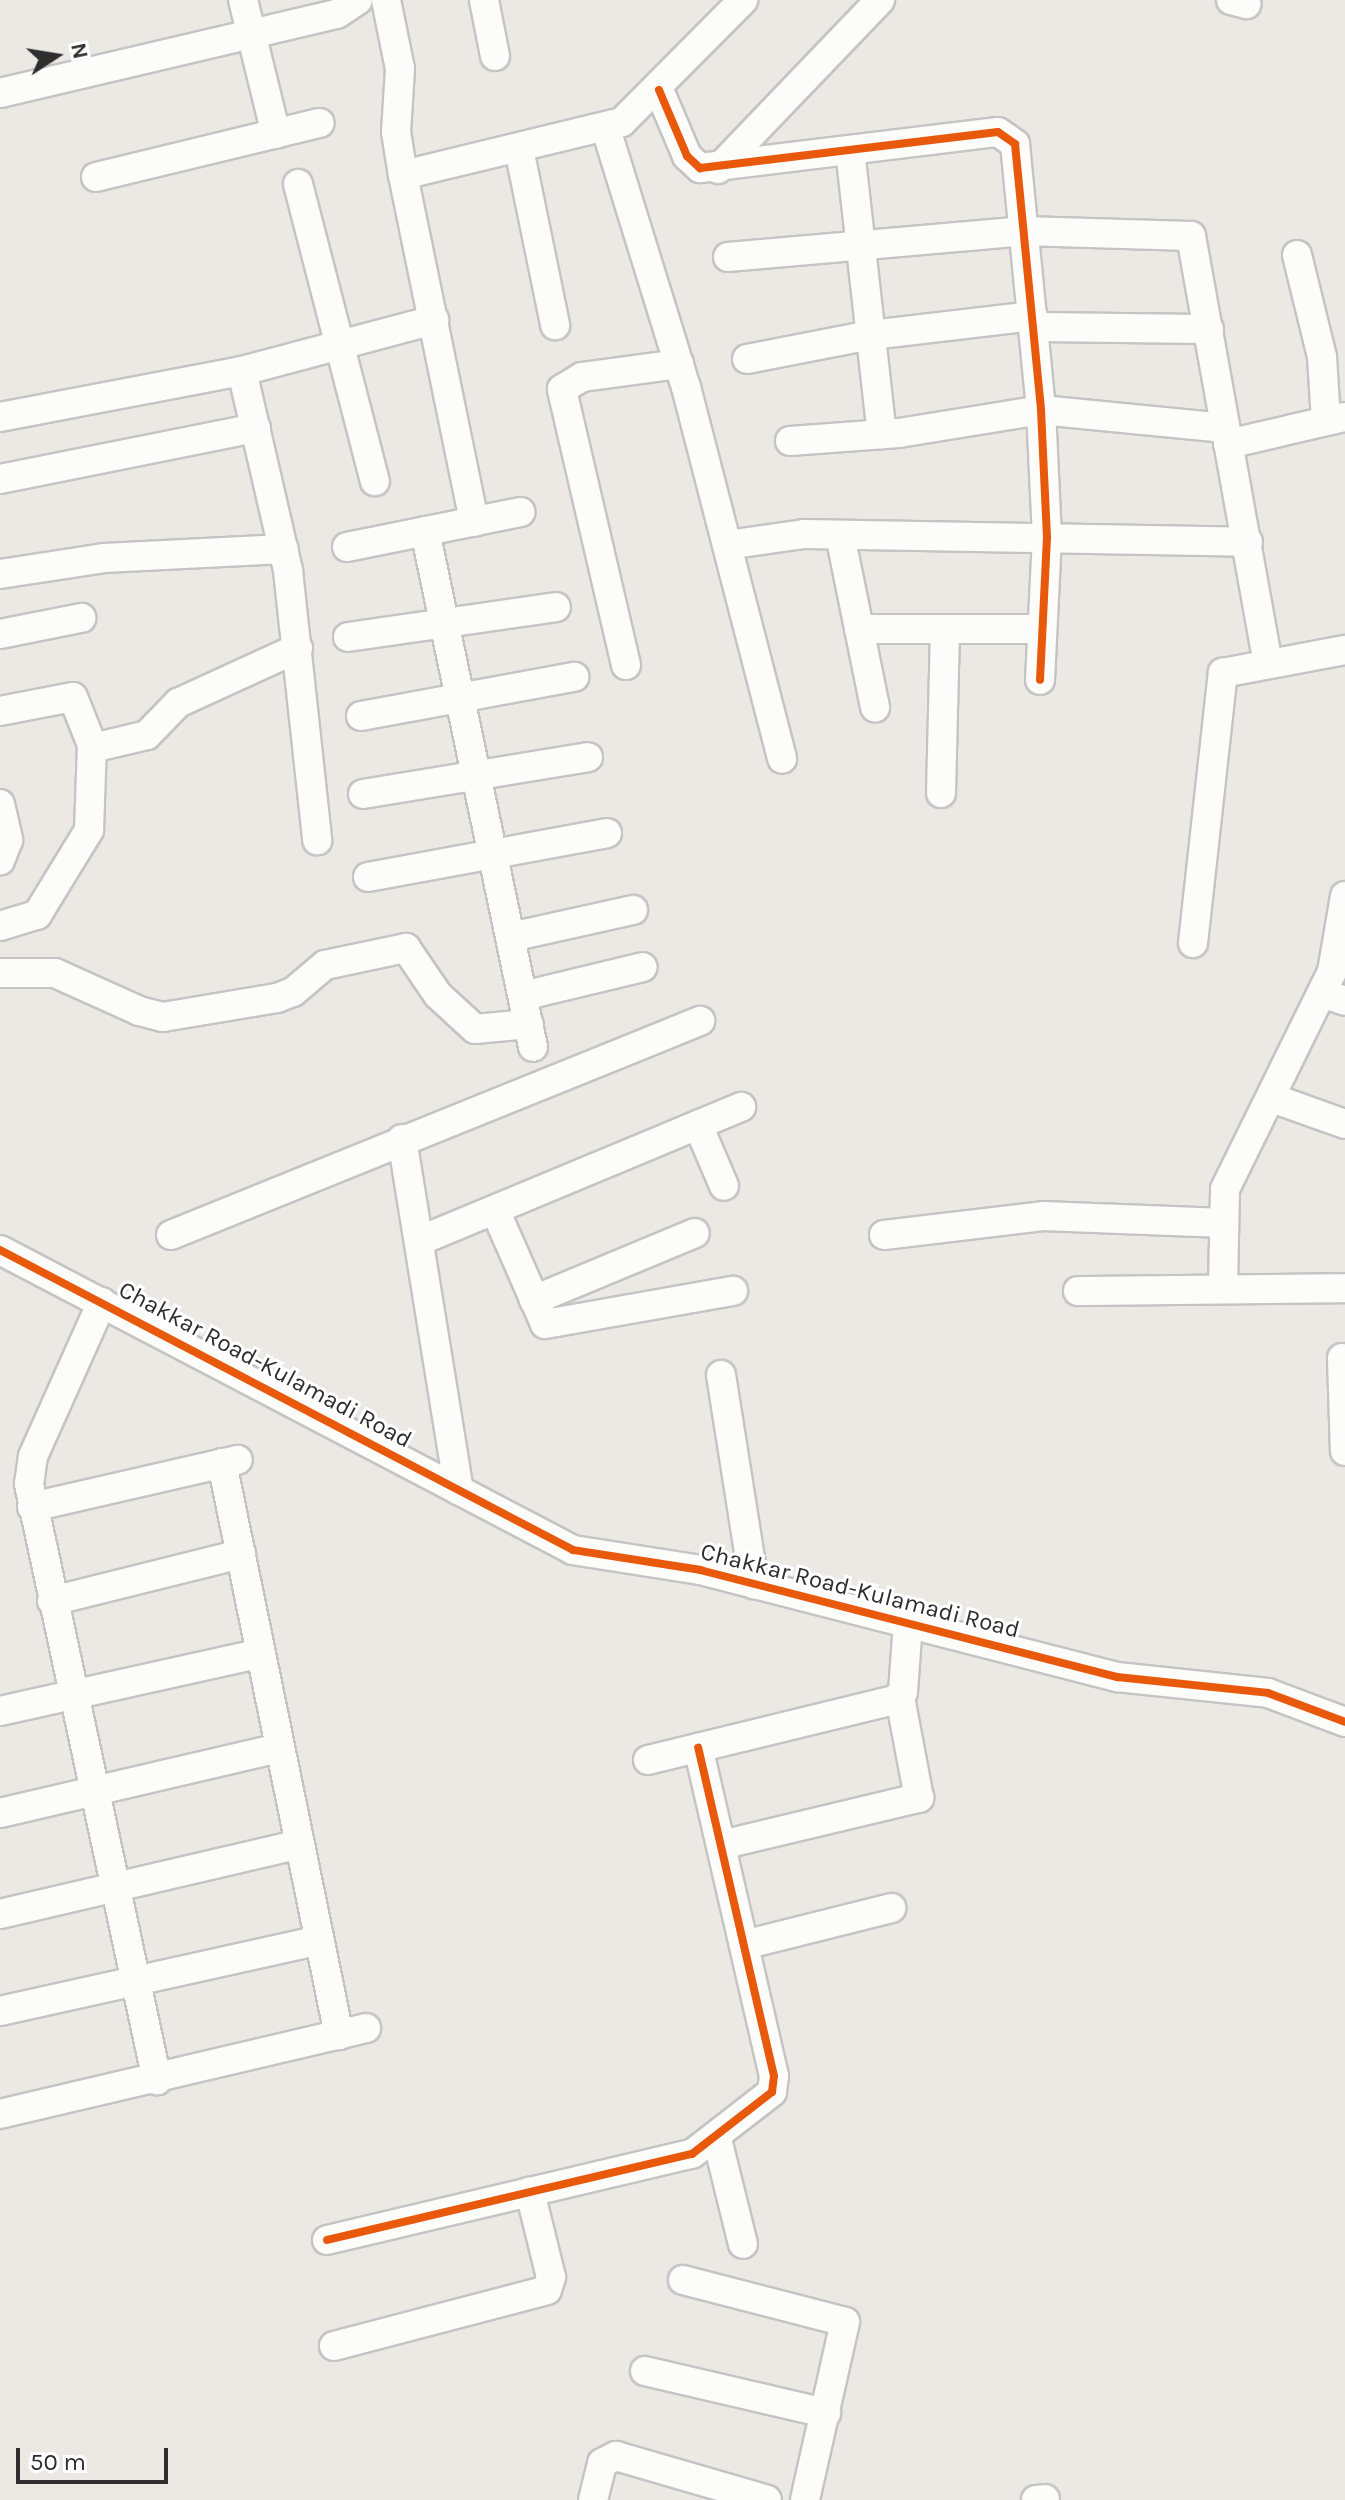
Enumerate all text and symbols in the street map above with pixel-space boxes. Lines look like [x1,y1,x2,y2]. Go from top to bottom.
north arrow [16,16,96,96]
text: N [65,41,94,61]
street label: Chakkar Road-Kulamadi Road [114,1275,416,1455]
street label: Chakkar Road-Kulamadi Road [698,1537,1022,1645]
scale bar [20,2432,172,2482]
text: 50 m [30,2448,86,2476]

